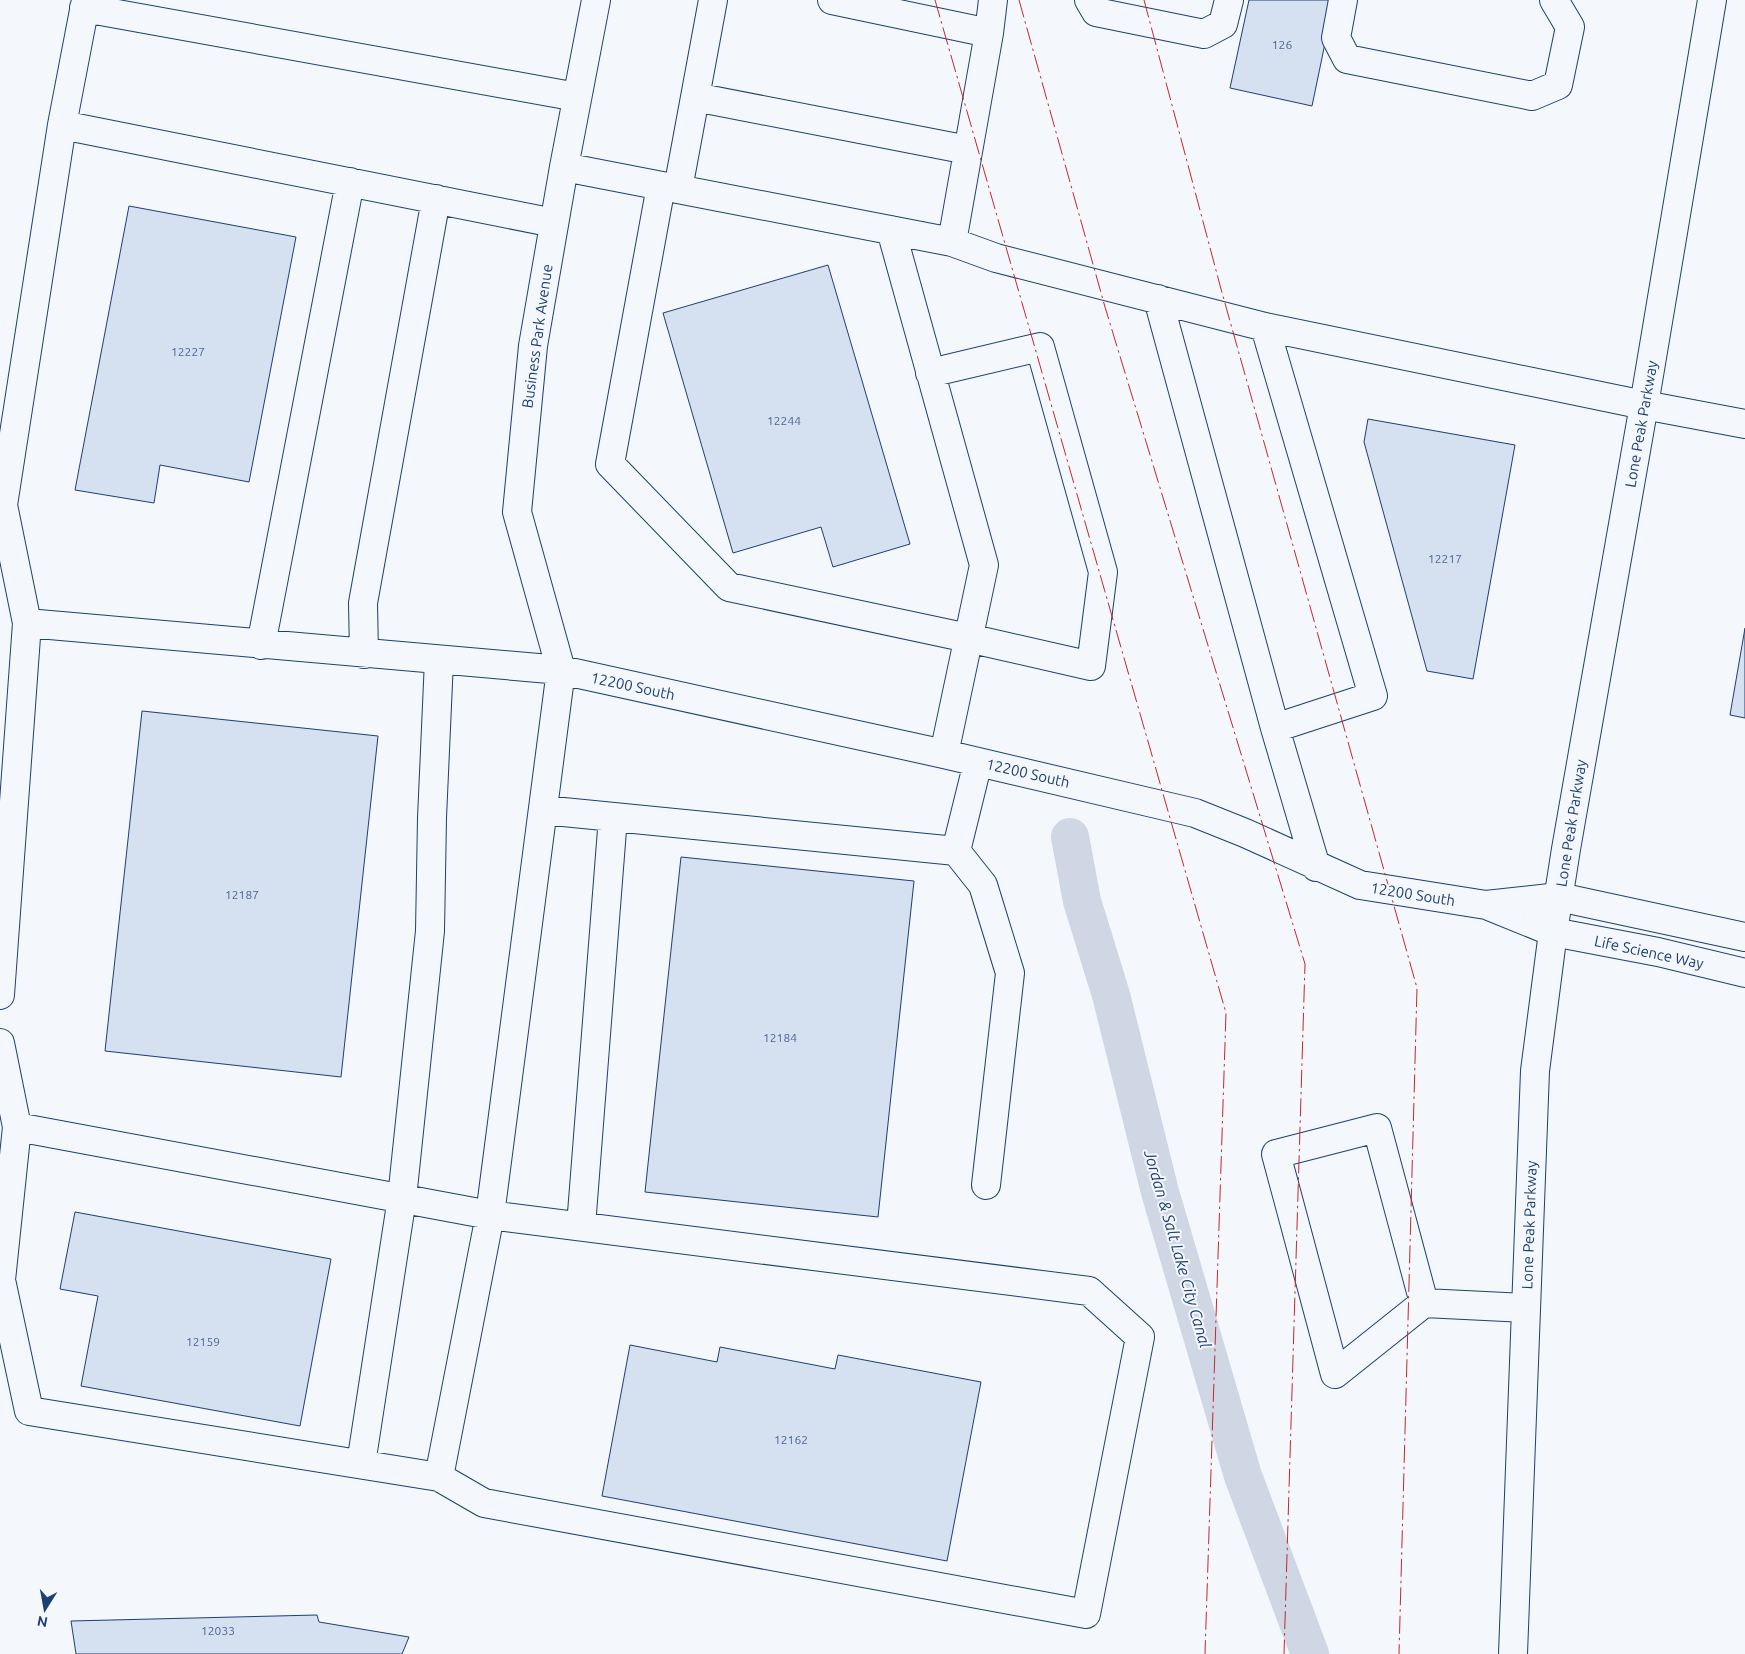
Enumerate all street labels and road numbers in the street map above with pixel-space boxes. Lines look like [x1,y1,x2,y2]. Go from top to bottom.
street label: Business Park Avenue [518,263,556,409]
street label: Lone Peak Parkway [1621,359,1661,489]
street label: 12200 South [589,669,677,703]
street label: 12200 South [984,755,1072,791]
street label: Lone Peak Parkway [1553,758,1589,888]
street label: 12200 South [1369,879,1457,909]
street label: Life Science Way [1593,932,1705,972]
street label: Lone Peak Parkway [1518,1160,1540,1290]

